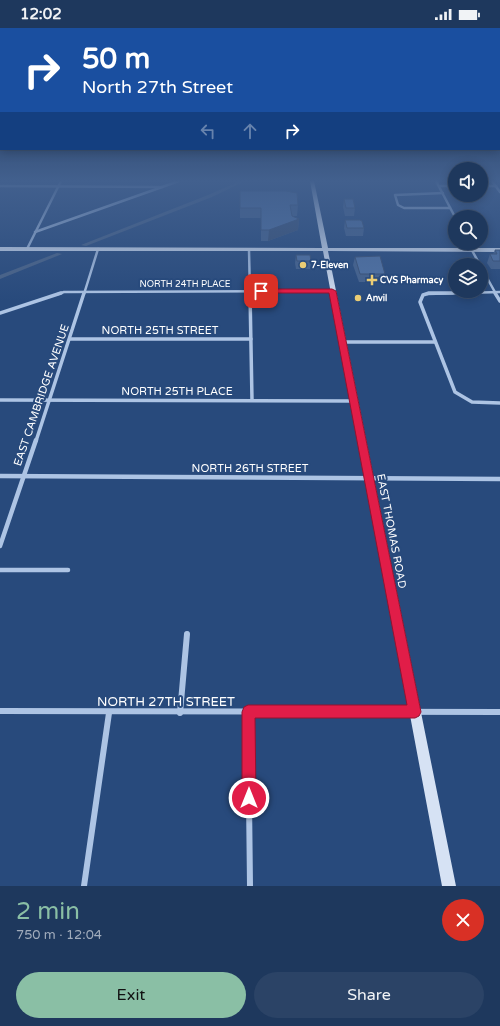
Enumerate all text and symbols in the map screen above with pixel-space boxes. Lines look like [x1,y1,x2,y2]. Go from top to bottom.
text: 12:02 [20,5,62,23]
text: 50 m [82,42,150,76]
icon: right [16,44,68,96]
text: North 27th Street [82,76,233,98]
icon: left [197,120,219,142]
icon: ahead [239,120,261,142]
icon: right [281,120,303,142]
map controls [448,162,488,298]
button: sound [448,162,488,202]
button: search [448,210,488,250]
button: layers [448,258,488,298]
marker: 7-Eleven [298,260,308,270]
place label: 7-Eleven [311,260,348,271]
pin [244,274,278,308]
marker: CVS Pharmacy [367,275,377,285]
place label: CVS Pharmacy [380,275,443,286]
street label: NORTH 24TH PLACE [139,279,231,290]
icon: arrive [250,280,272,302]
marker: Anvil [353,293,363,303]
place label: Anvil [366,293,387,304]
street label: EAST CAMBRIDGE AVENUE [11,322,72,468]
street label: NORTH 25TH STREET [102,324,219,337]
street label: NORTH 25TH PLACE [121,385,233,398]
street label: NORTH 26TH STREET [192,462,309,475]
street label: EAST THOMAS ROAD [374,473,409,590]
street label: NORTH 27TH STREET [97,694,235,710]
position arrow [228,777,270,819]
text: 2 min [16,897,80,926]
button: close [442,899,484,941]
text: 750 m · 12:04 [16,927,102,943]
button: Exit [16,972,246,1018]
button: Share [254,972,484,1018]

